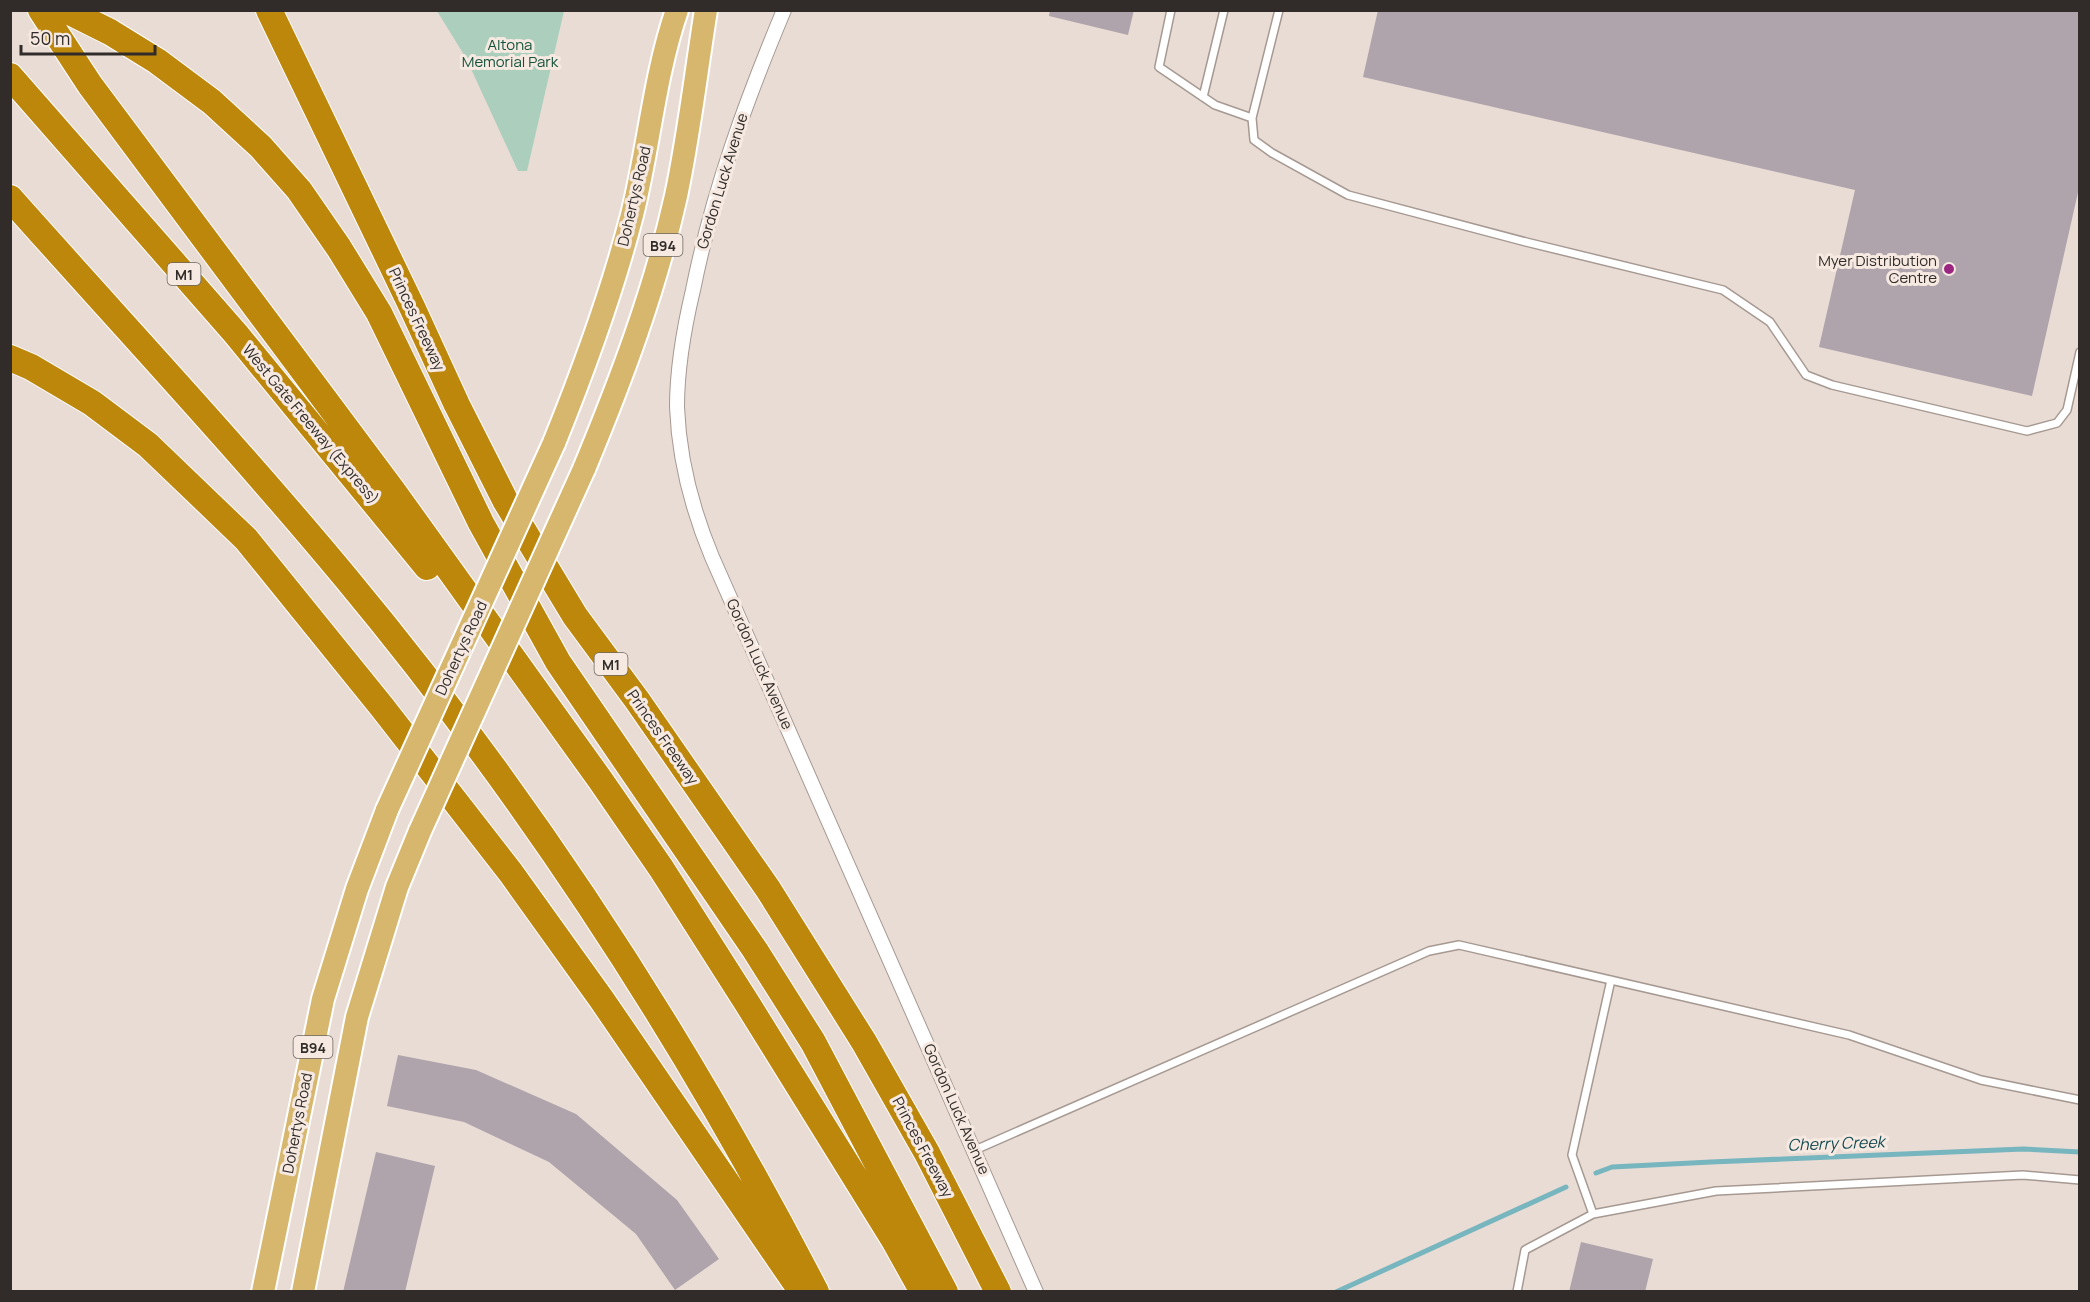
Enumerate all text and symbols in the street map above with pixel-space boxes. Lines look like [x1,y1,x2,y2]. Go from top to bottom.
scale bar [21,18,154,56]
text: 50 m [30,26,70,50]
park label: Altona Memorial Park [462,34,559,72]
street label: Gordon Luck Avenue [691,110,753,252]
street label: Dohertys Road [612,144,656,248]
road number: B94 [644,234,682,256]
place label: Myer Distribution Centre [1818,250,1937,288]
marker: Myer Distribution Centre [1942,262,1956,276]
road number: M1 [168,263,201,285]
street label: Princes Freeway [384,264,450,374]
street label: West Gate Freeway (Express) [238,340,384,508]
street label: Gordon Luck Avenue [722,595,798,733]
street label: Dohertys Road [430,597,492,699]
road number: M1 [594,653,628,675]
street label: Princes Freeway [622,685,704,789]
road number: B94 [294,1036,332,1058]
street label: Gordon Luck Avenue [919,1040,995,1178]
street label: Dohertys Road [277,1071,317,1175]
street label: Princes Freeway [888,1093,958,1201]
water label: Cherry Creek [1787,1130,1887,1156]

